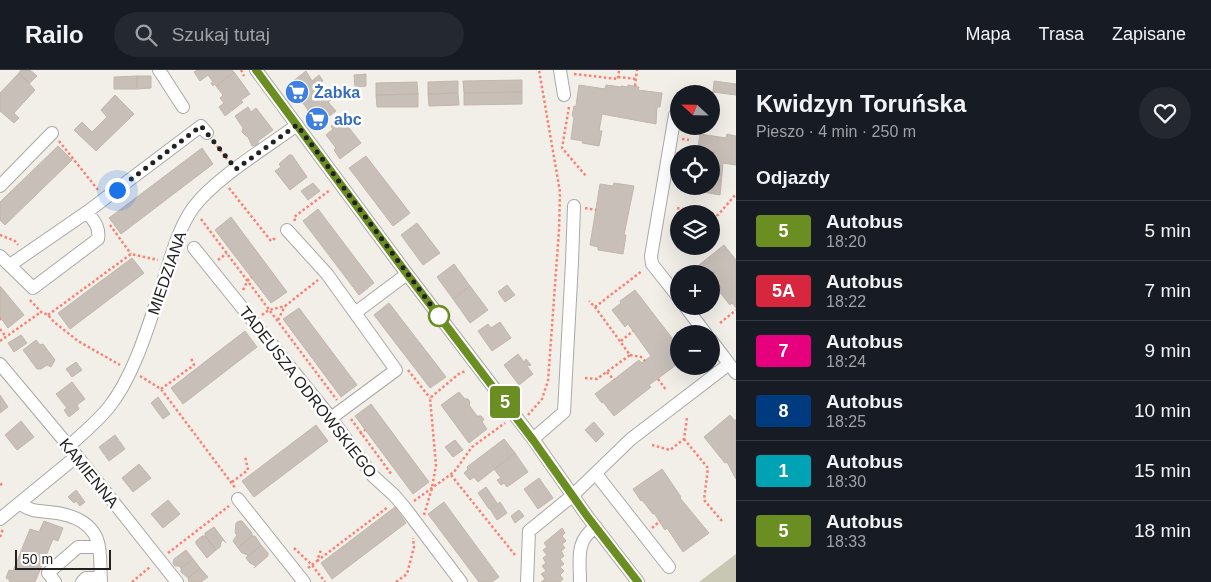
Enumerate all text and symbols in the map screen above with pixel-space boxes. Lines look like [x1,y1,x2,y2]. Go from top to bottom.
search box [114,12,464,57]
text: Railo [25,21,84,48]
icon: search [132,21,160,49]
text: Szukaj tutaj [172,24,270,45]
text: Mapa [966,24,1011,44]
text: Trasa [1039,24,1084,44]
text: Zapisane [1112,24,1186,44]
supermarket icon: Żabka [284,79,310,105]
place label: Żabka [314,84,360,101]
north arrow [670,85,720,135]
map controls [670,85,720,375]
button: heart [1139,87,1191,139]
text: Kwidzyn Toruńska [756,90,966,117]
supermarket icon: abc [304,106,330,132]
place label: abc [334,111,362,128]
text: Pieszo · 4 min · 250 m [756,123,916,140]
button: locate [670,145,720,195]
text: Odjazdy [756,167,830,188]
your location [105,178,130,203]
button: layers [670,205,720,255]
text: Autobus [826,211,903,232]
text: 5 min [1145,220,1191,241]
text: 5 [778,221,789,241]
street label: MIEDZIANA [145,229,189,317]
text: 18:20 [826,233,866,250]
button: + [670,265,720,315]
text: Autobus [826,271,903,292]
text: 7 min [1145,280,1191,301]
text: 5A [772,281,795,301]
text: 18:22 [826,293,866,310]
street label: TADEUSZA ODROWSKIEGO [236,303,380,481]
unlabelled marker [428,305,450,327]
button: − [670,325,720,375]
text: Autobus [826,331,903,352]
text: 9 min [1145,340,1191,361]
text: 7 [778,341,789,361]
text: 18:24 [826,353,866,370]
line badge: 5 [489,386,521,418]
text: Autobus [826,391,903,412]
text: 5 [500,392,510,412]
text: 10 min [1134,400,1191,421]
text: 8 [778,401,789,421]
text: 18:25 [826,413,866,430]
street label: KAMIENNA [56,435,122,511]
text: Autobus [826,451,903,472]
text: 15 min [1134,460,1191,481]
text: 1 [778,461,789,481]
text: 18:30 [826,473,866,490]
text: Autobus [826,511,903,532]
text: 18 min [1134,520,1191,541]
text: 5 [778,521,789,541]
text: 18:33 [826,533,866,550]
scale bar [15,547,111,570]
text: 50 m [22,551,53,567]

